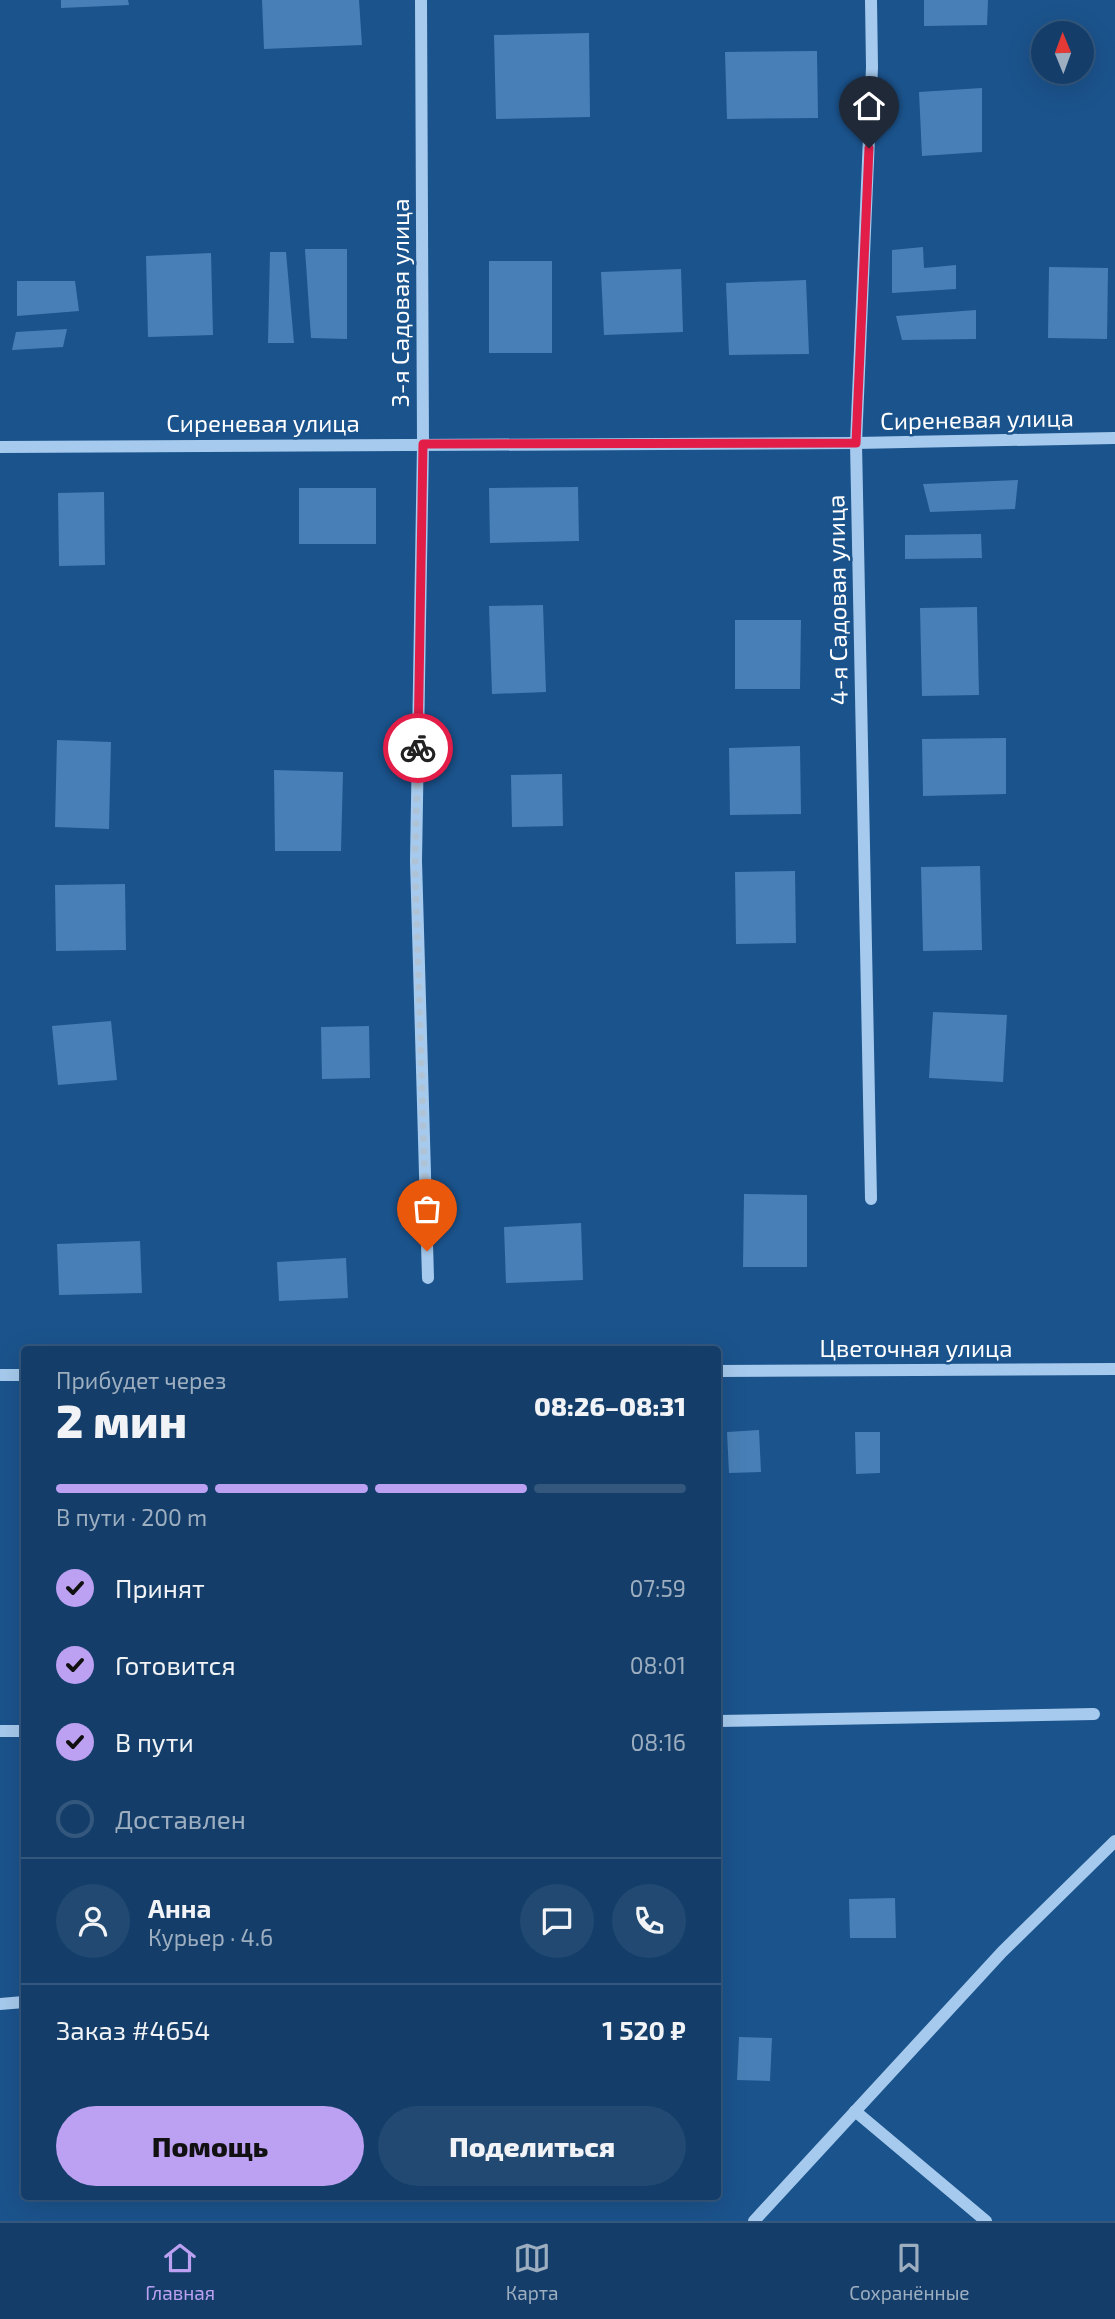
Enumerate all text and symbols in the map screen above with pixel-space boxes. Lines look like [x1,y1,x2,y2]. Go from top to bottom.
north arrow [1031,21,1094,84]
map controls [1031,21,1094,84]
pin [839,76,899,148]
icon: home [850,87,888,125]
street label: 3-я Садовая улица [385,198,415,408]
street label: Сиреневая улица [880,402,1074,436]
street label: Сиреневая улица [166,408,360,438]
street label: 4-я Садовая улица [820,495,854,706]
courier [383,713,453,783]
icon: bike [399,729,437,767]
pin [397,1179,457,1251]
icon: bag [408,1190,446,1228]
street label: Цветочная улица [819,1333,1013,1363]
text: Прибудет через [56,1366,226,1394]
text: 08:26–08:31 [534,1390,686,1421]
text: 2 мин [56,1392,187,1447]
text: В пути · 200 m [56,1503,207,1531]
icon: check [56,1569,94,1607]
text: Принят [115,1572,205,1603]
text: 07:59 [629,1574,686,1602]
icon: check [56,1646,94,1684]
text: Готовится [115,1649,236,1680]
text: 08:01 [630,1651,686,1679]
icon: check [56,1723,94,1761]
text: В пути [115,1726,194,1757]
text: 08:16 [630,1728,686,1756]
text: Доставлен [115,1803,246,1834]
button: person [56,1884,130,1958]
button: chat [520,1884,594,1958]
button: phone [612,1884,686,1958]
text: Анна [148,1892,211,1923]
text: Курьер · 4.6 [148,1923,273,1951]
text: Заказ #4654 [56,2014,210,2045]
text: 1 520 ₽ [602,2014,686,2045]
button: Помощь [56,2106,364,2186]
button: Поделиться [378,2106,686,2186]
tab: Главная [145,2239,215,2304]
tab: Карта [506,2239,559,2304]
tab: Сохранённые [849,2239,970,2304]

